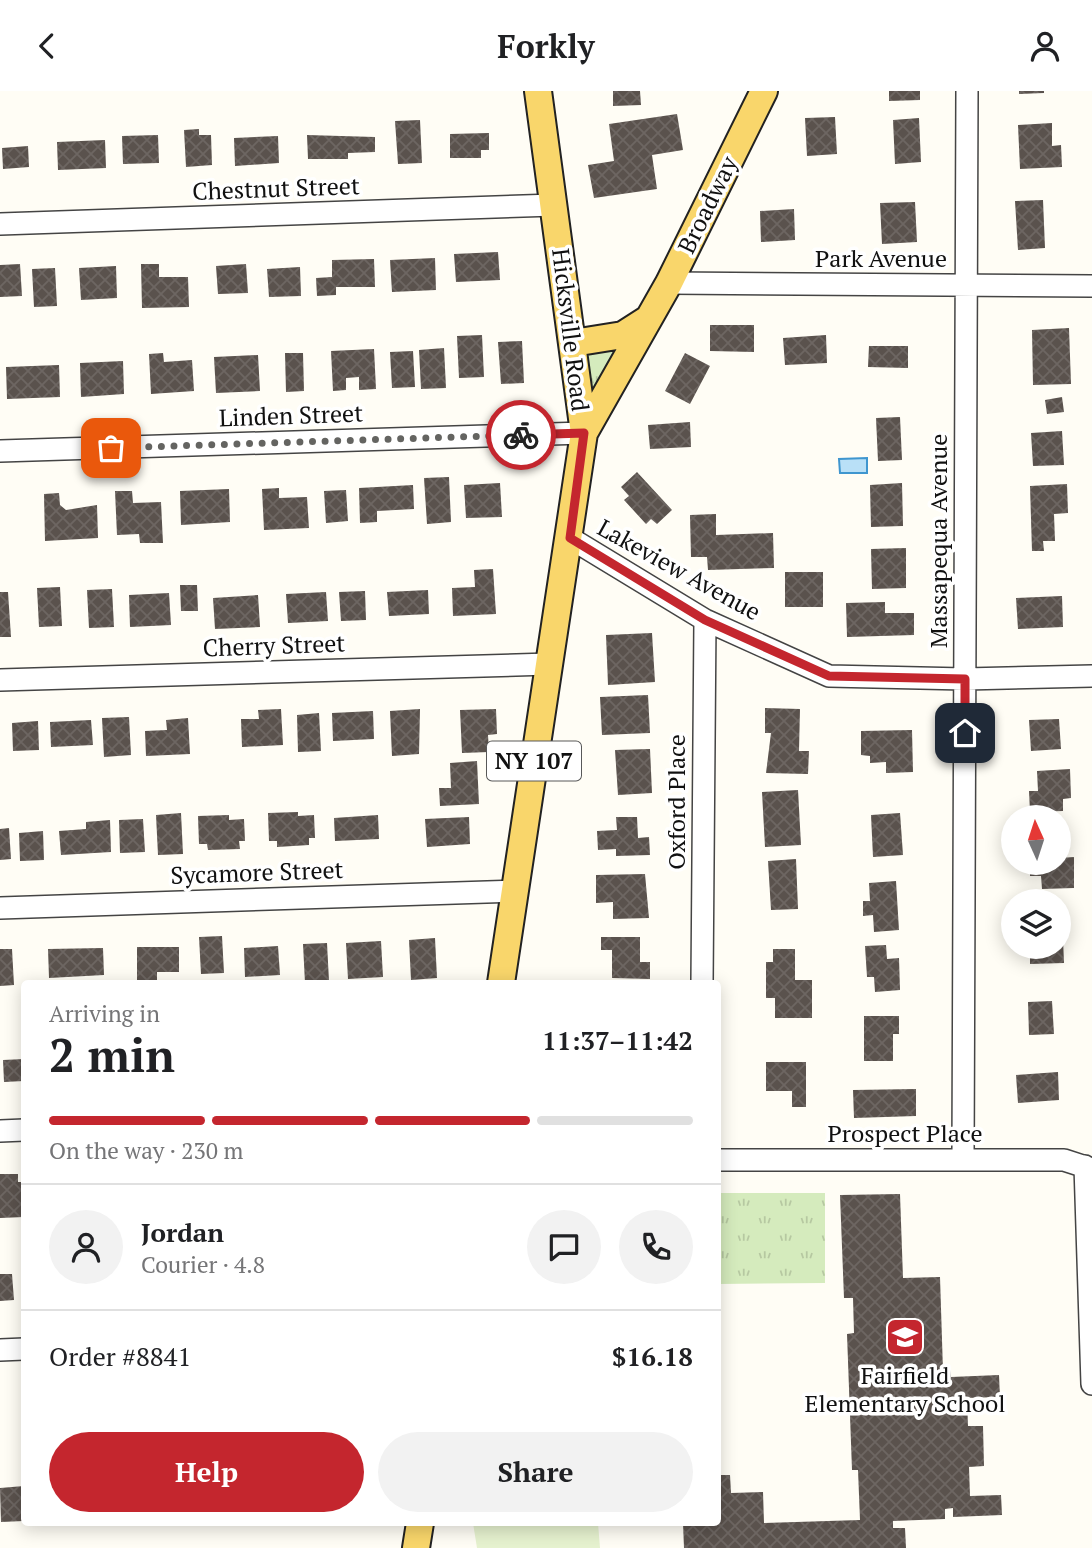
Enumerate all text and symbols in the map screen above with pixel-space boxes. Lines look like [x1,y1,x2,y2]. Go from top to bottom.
text: Forkly [497,25,595,67]
icon: back [28,27,66,65]
icon: person [1026,27,1064,65]
street label: Broadway [670,150,745,258]
street label: Chestnut Street [192,169,360,207]
street label: Park Avenue [815,242,947,274]
street label: Hicksville Road [545,247,597,413]
street label: Linden Street [218,396,364,434]
courier [486,400,556,470]
icon: bike [502,416,540,454]
pin [81,418,141,478]
icon: bag [92,429,130,467]
street label: Massapequa Avenue [922,434,954,648]
street label: Lakeview Avenue [592,511,767,627]
street label: Cherry Street [202,627,346,663]
pin [935,703,995,763]
icon: home [946,714,984,752]
street label: Oxford Place [660,734,692,870]
road number: NY 107 [487,741,581,781]
north arrow [1001,805,1071,875]
map controls [1001,805,1071,959]
street label: Sycamore Street [170,853,344,891]
button: layers [1001,889,1071,959]
text: Arriving in [49,998,160,1029]
text: 11:37–11:42 [542,1023,693,1057]
text: 2 min [49,1024,175,1085]
street label: Prospect Place [827,1117,983,1149]
text: On the way · 230 m [49,1135,243,1166]
button: person [49,1210,123,1284]
button: chat [527,1210,601,1284]
button: phone [619,1210,693,1284]
text: Jordan [141,1215,224,1249]
text: Courier · 4.8 [141,1249,265,1280]
school or university icon: Fairfield Elementary School [884,1316,926,1358]
text: Order #8841 [49,1339,191,1373]
text: $16.18 [612,1339,693,1373]
place label: Fairfield Elementary School [805,1359,1005,1419]
button: Help [49,1432,364,1512]
button: Share [378,1432,693,1512]

